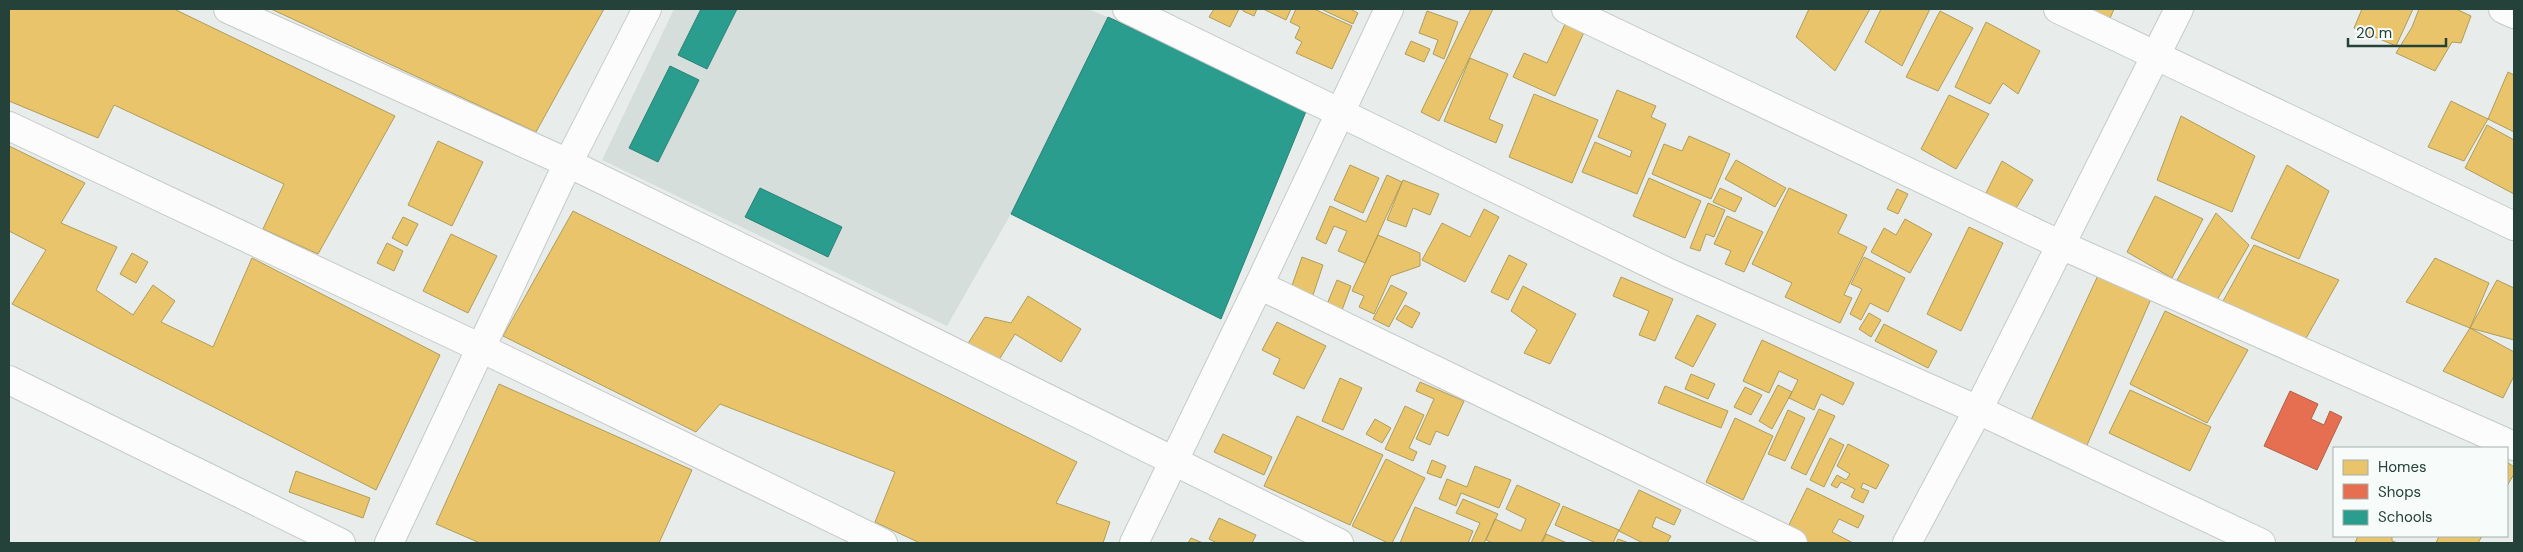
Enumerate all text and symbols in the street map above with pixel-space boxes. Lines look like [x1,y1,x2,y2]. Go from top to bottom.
scale bar [2348,15,2446,47]
text: 20 m [2356,23,2392,43]
legend [2333,447,2508,537]
text: Homes [2378,457,2427,477]
text: Shops [2378,482,2421,502]
text: Schools [2378,507,2433,527]

